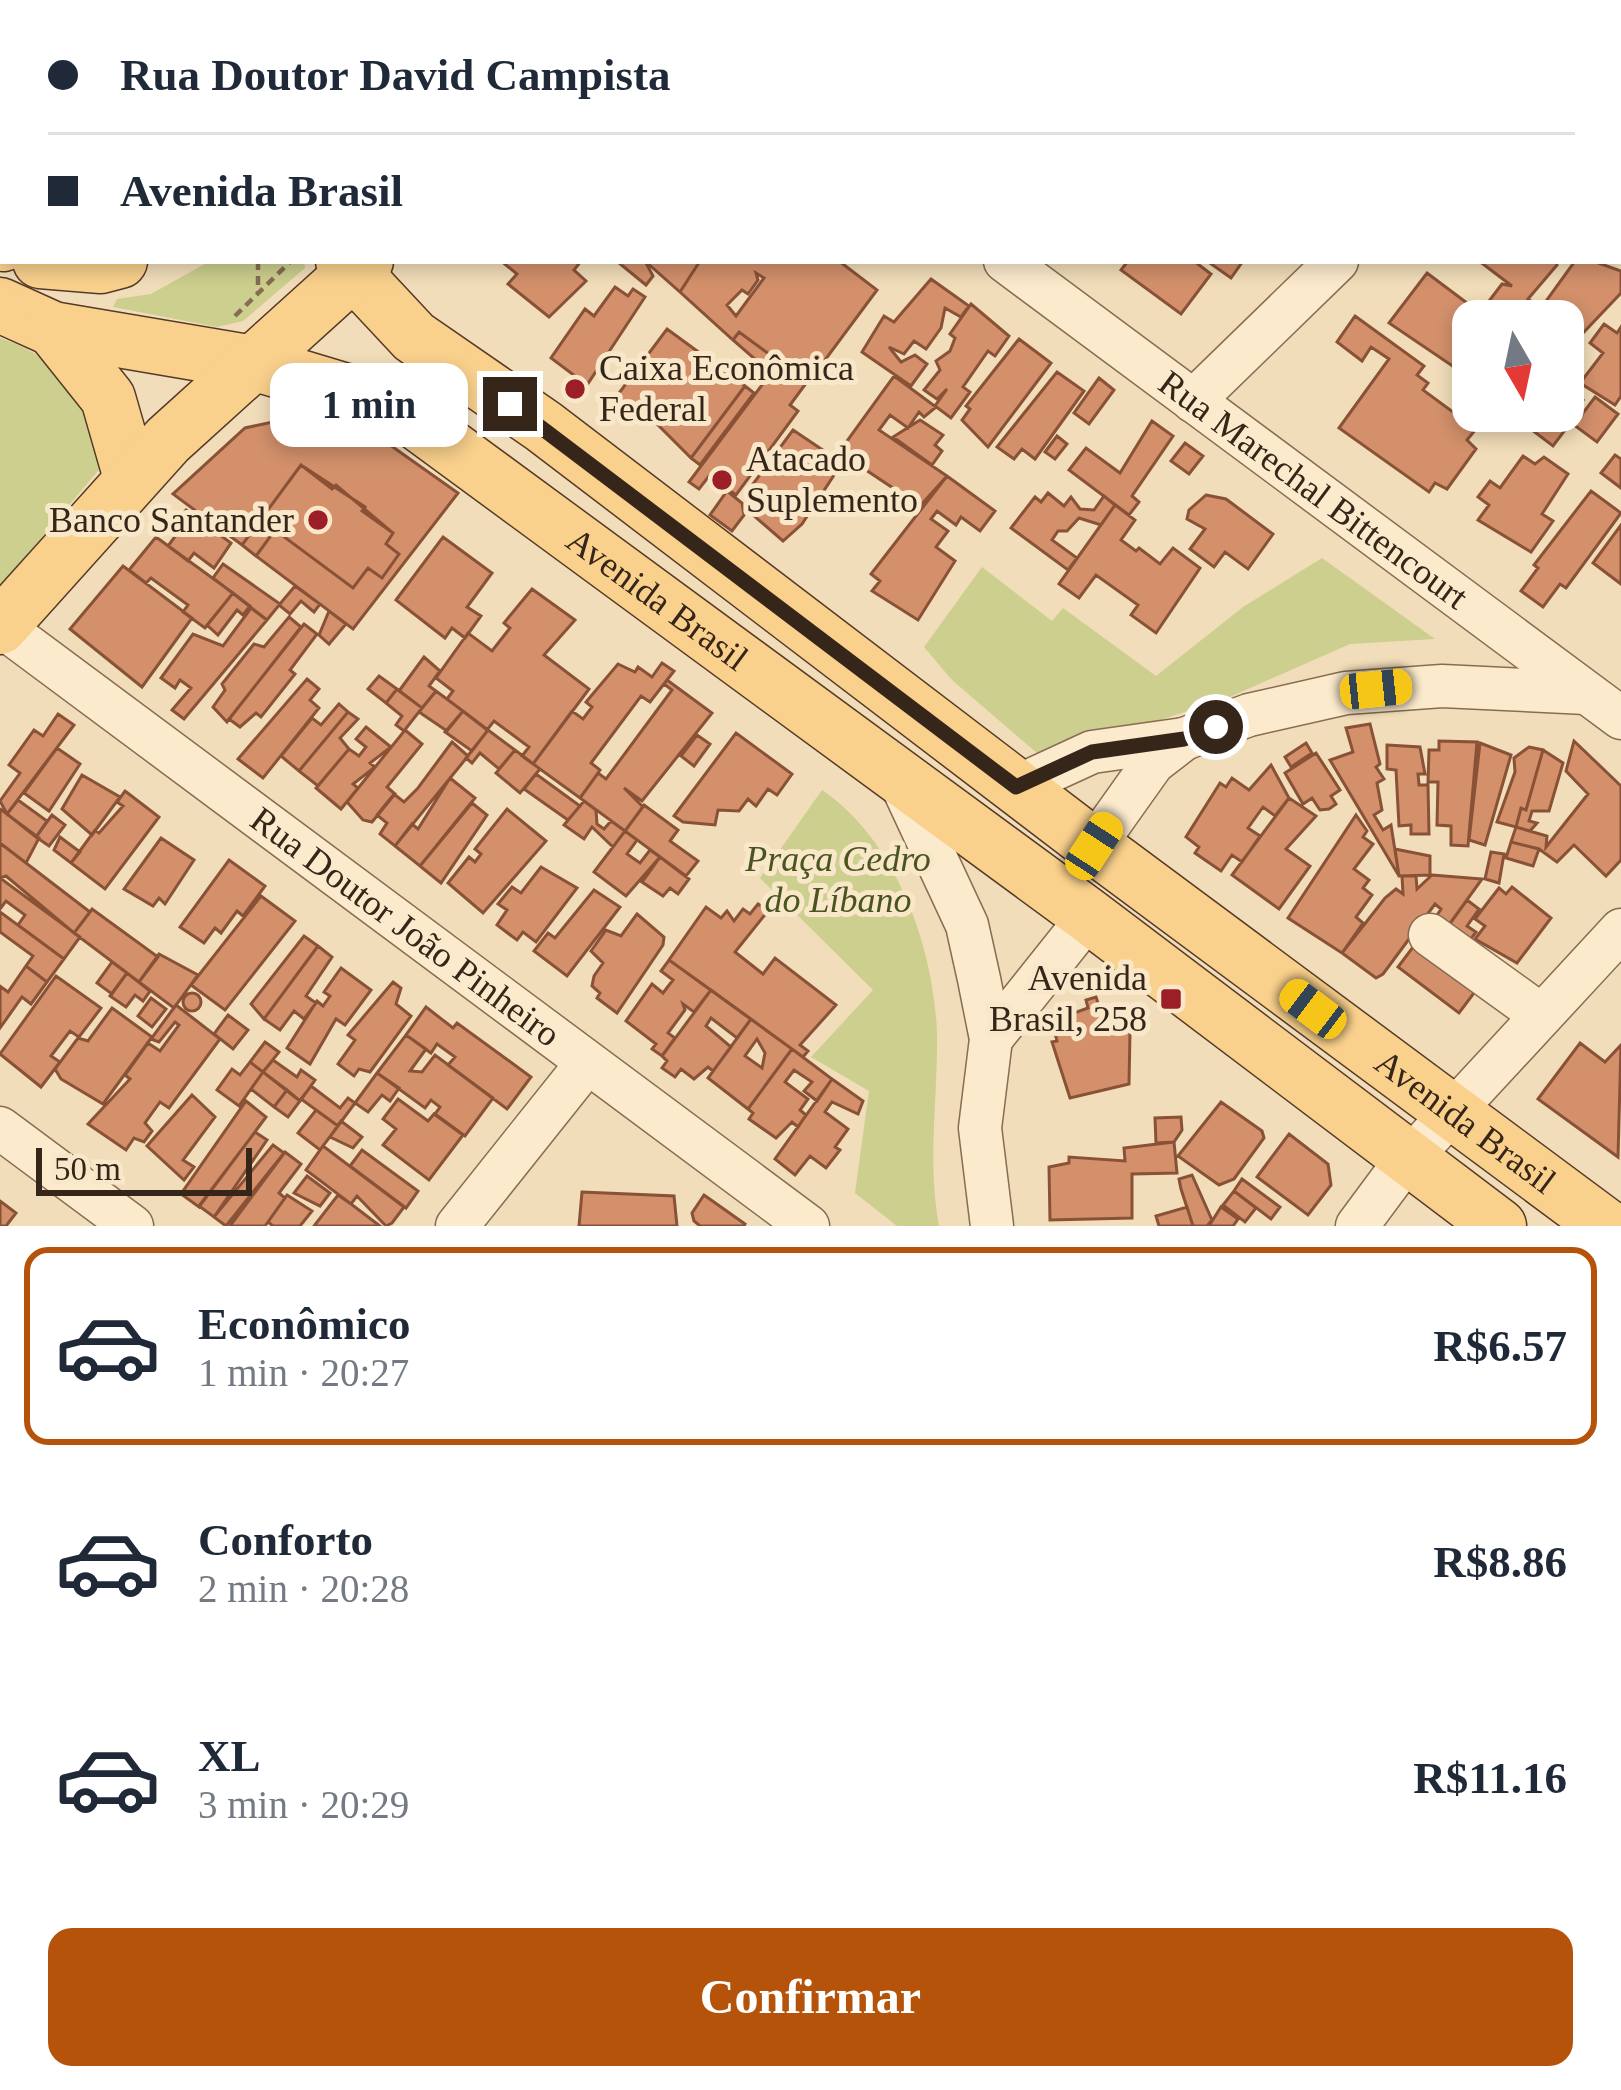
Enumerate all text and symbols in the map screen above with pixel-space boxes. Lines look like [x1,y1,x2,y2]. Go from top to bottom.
text: Rua Doutor David Campista [120,50,670,100]
text: Avenida Brasil [120,166,403,216]
north arrow [1452,300,1584,432]
map controls [1452,300,1584,432]
place label: Caixa Econômica Federal [599,348,854,429]
callout: 1 min [270,362,468,446]
street label: Rua Marechal Bittencourt [1151,362,1476,617]
marker: Caixa Econômica Federal [562,376,588,402]
route end [483,377,537,431]
text: 1 min [322,383,416,426]
place label: Atacado Suplemento [746,439,918,520]
marker: Atacado Suplemento [709,467,735,493]
place label: Banco Santander [49,500,294,540]
marker: Banco Santander [305,507,331,533]
street label: Avenida Brasil [559,519,755,679]
car [1338,667,1414,711]
route start [1189,700,1243,754]
street label: Rua Doutor João Pinheiro [243,799,568,1055]
car [1059,806,1129,886]
park label: Praça Cedro do Líbano [744,839,931,920]
place label: Avenida Brasil, 258 [989,958,1147,1039]
car [1273,973,1353,1045]
marker: Avenida Brasil, 258 [1158,986,1184,1012]
street label: Avenida Brasil [1367,1042,1563,1202]
scale bar [36,1142,252,1195]
text: 50 m [54,1151,121,1187]
icon: car [54,1292,162,1400]
text: Econômico [198,1299,410,1349]
text: R$6.57 [1433,1321,1567,1371]
text: 1 min · 20:27 [198,1351,409,1394]
icon: car [54,1508,162,1616]
text: Conforto [198,1515,373,1565]
text: R$8.86 [1433,1537,1567,1587]
text: 2 min · 20:28 [198,1567,409,1610]
icon: car [54,1724,162,1832]
text: XL [198,1731,261,1781]
text: R$11.16 [1413,1753,1567,1803]
text: 3 min · 20:29 [198,1783,409,1826]
button: Confirmar [48,1928,1573,2066]

